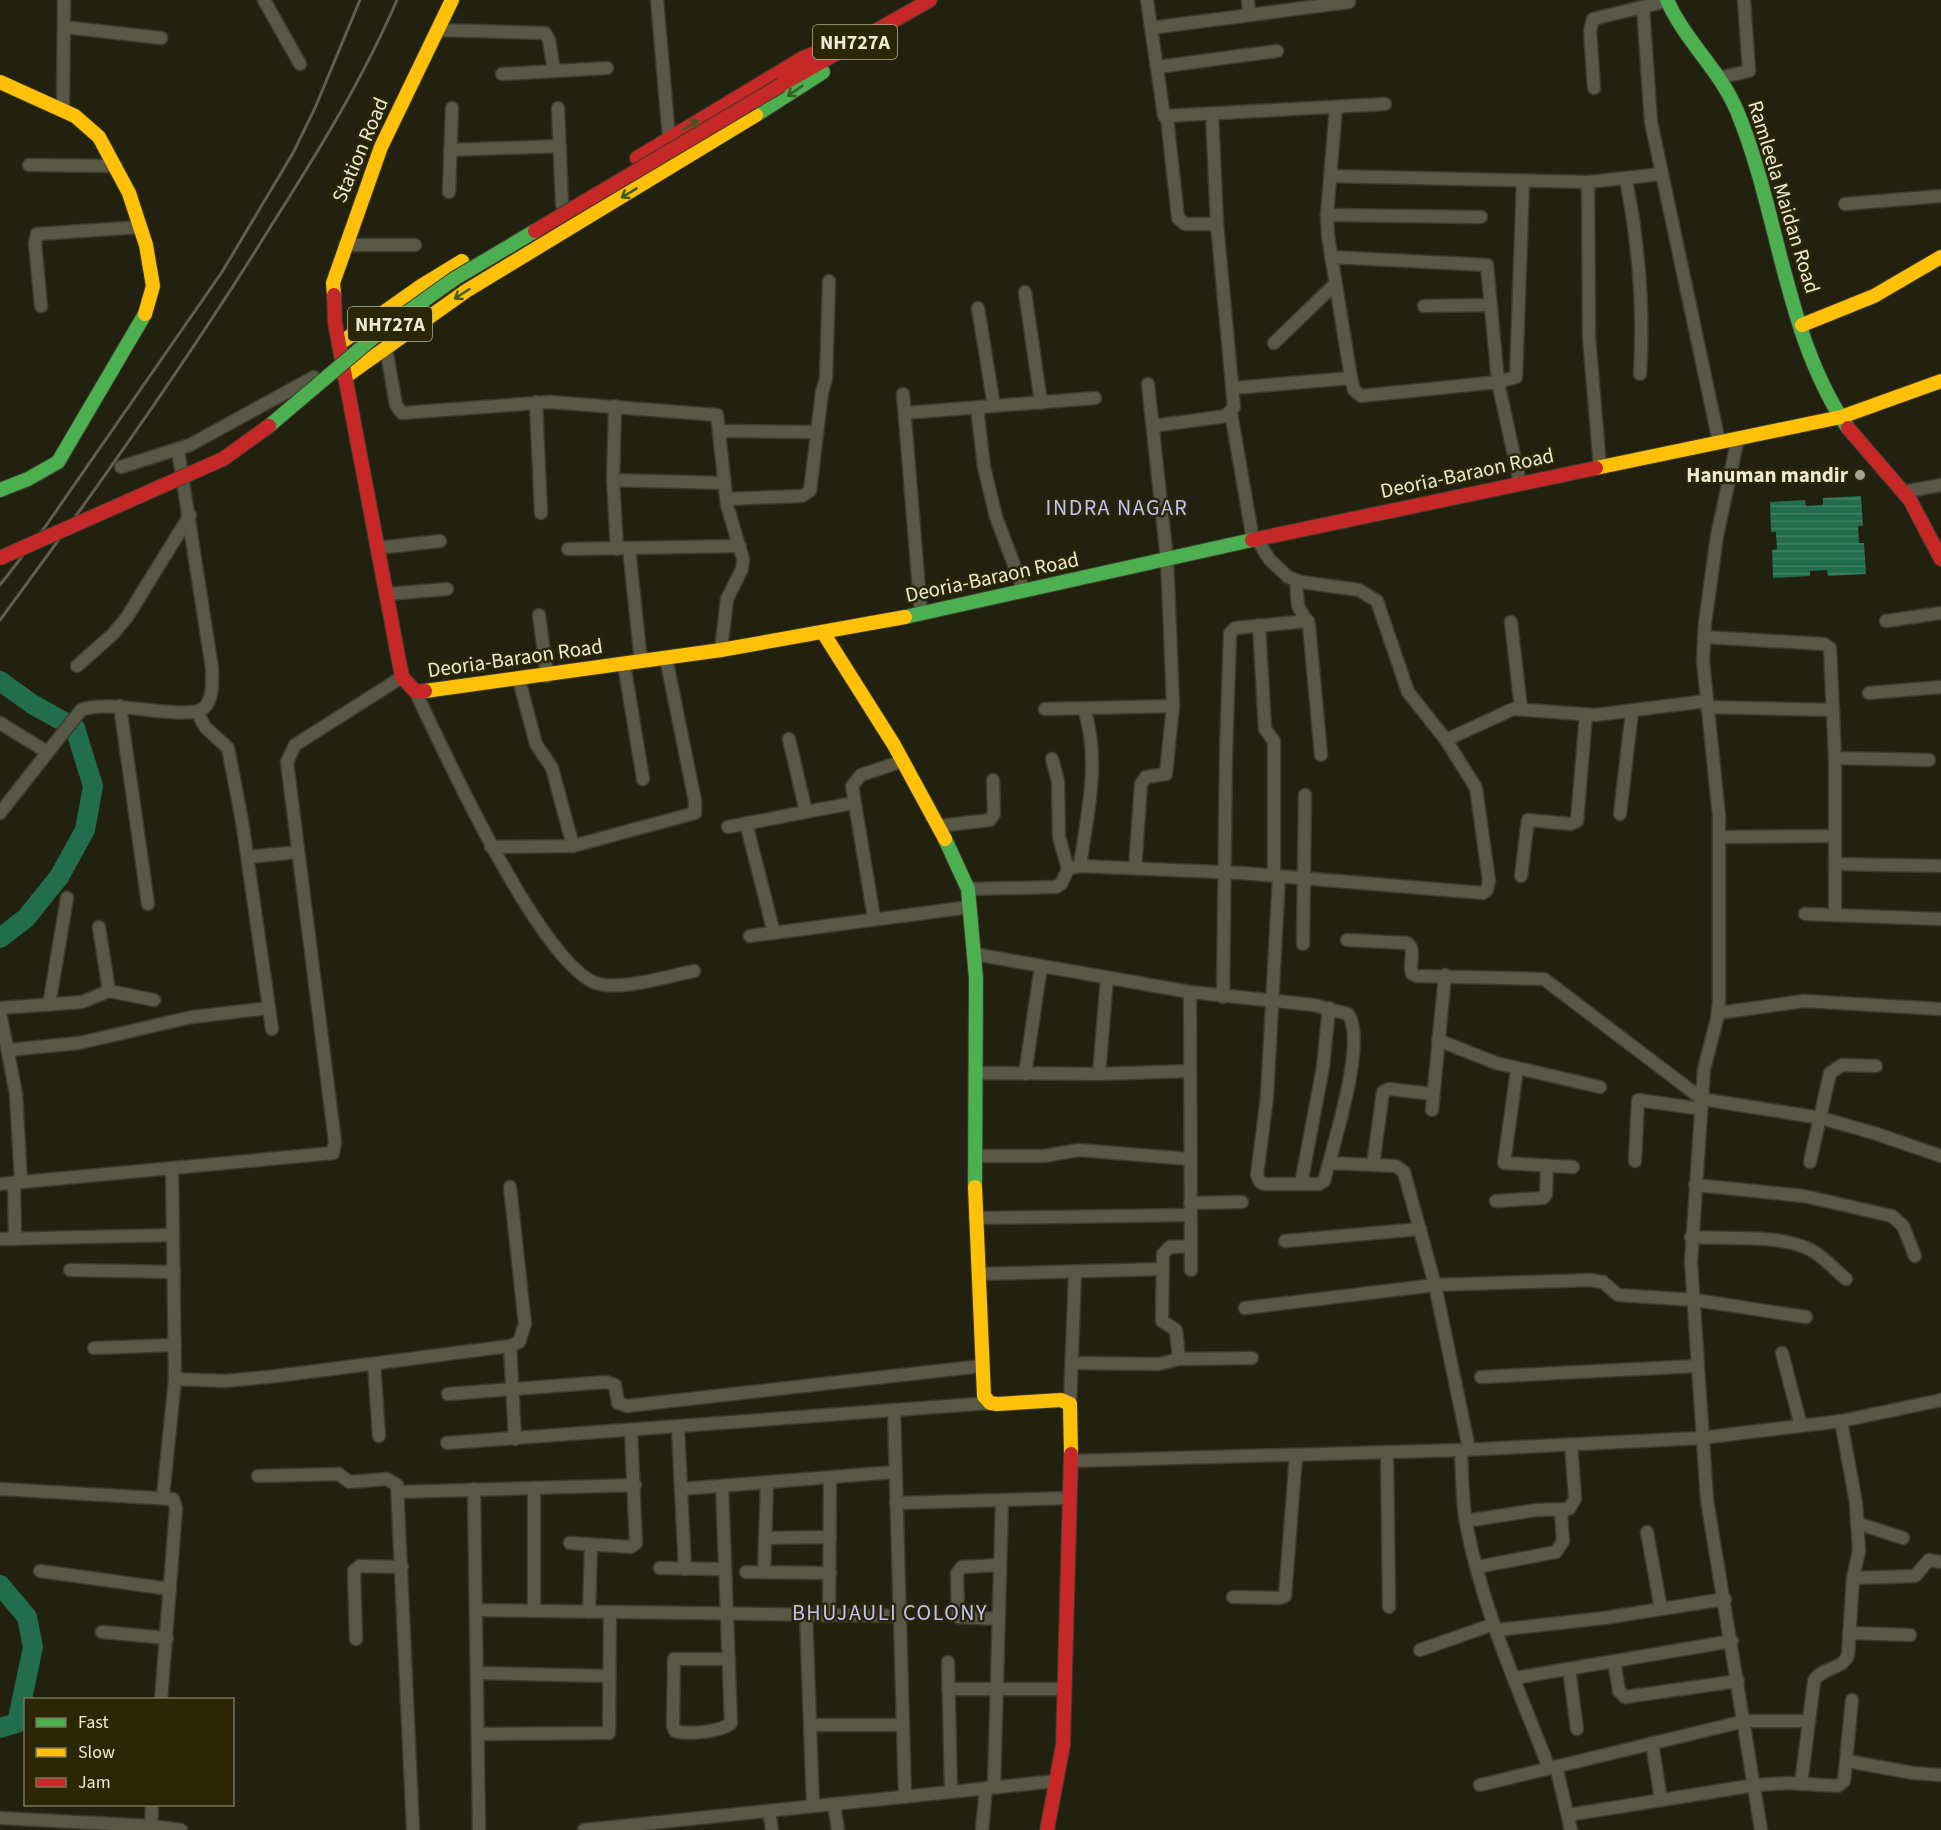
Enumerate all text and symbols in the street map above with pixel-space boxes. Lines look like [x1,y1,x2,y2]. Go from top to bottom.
road number: NH727A [813,25,897,59]
one-way arrow [788,85,804,97]
street label: Station Road [324,93,396,207]
street label: Ramleela Maidan Road [1740,97,1828,297]
one-way arrow [682,118,699,130]
one-way arrow [621,187,638,200]
one-way arrow [455,288,471,300]
road number: NH727A [348,307,432,341]
street label: Deoria-Baraon Road [1377,440,1557,506]
place label: Hanuman mandir [1686,460,1849,490]
marker: Hanuman mandir [1853,468,1867,482]
district label: INDRA NAGAR [1046,492,1188,524]
street label: Deoria-Baraon Road [902,544,1082,610]
street label: Deoria-Baraon Road [425,631,605,685]
district label: BHUJAULI COLONY [792,1597,988,1629]
legend [24,1698,234,1806]
text: Fast [78,1710,109,1735]
text: Slow [78,1740,115,1765]
text: Jam [78,1770,111,1795]

